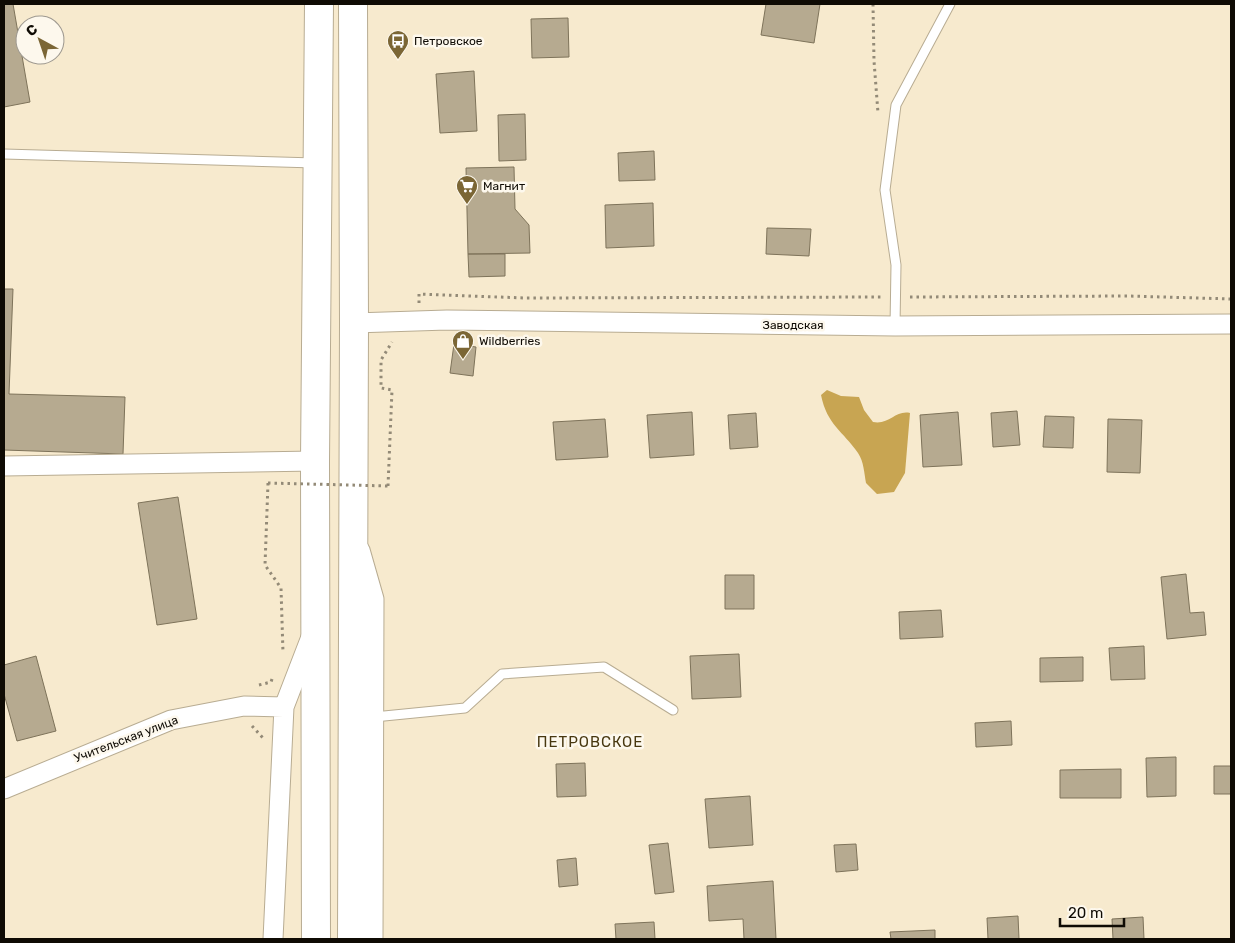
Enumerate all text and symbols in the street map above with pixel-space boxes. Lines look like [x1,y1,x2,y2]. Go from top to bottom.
north arrow [15,15,65,65]
text: С [23,21,41,40]
bus stop icon: Петровское [386,29,410,60]
place label: Петровское [414,34,483,48]
supermarket icon: Магнит [455,174,479,205]
place label: Магнит [483,179,525,193]
street label: Заводская [762,318,824,332]
shop icon: Wildberries [451,329,475,360]
place label: Wildberries [479,334,540,348]
street label: Учительская улица [72,713,180,765]
district label: ПЕТРОВСКОЕ [537,733,643,751]
scale bar [1060,896,1124,928]
text: 20 m [1068,904,1103,922]

